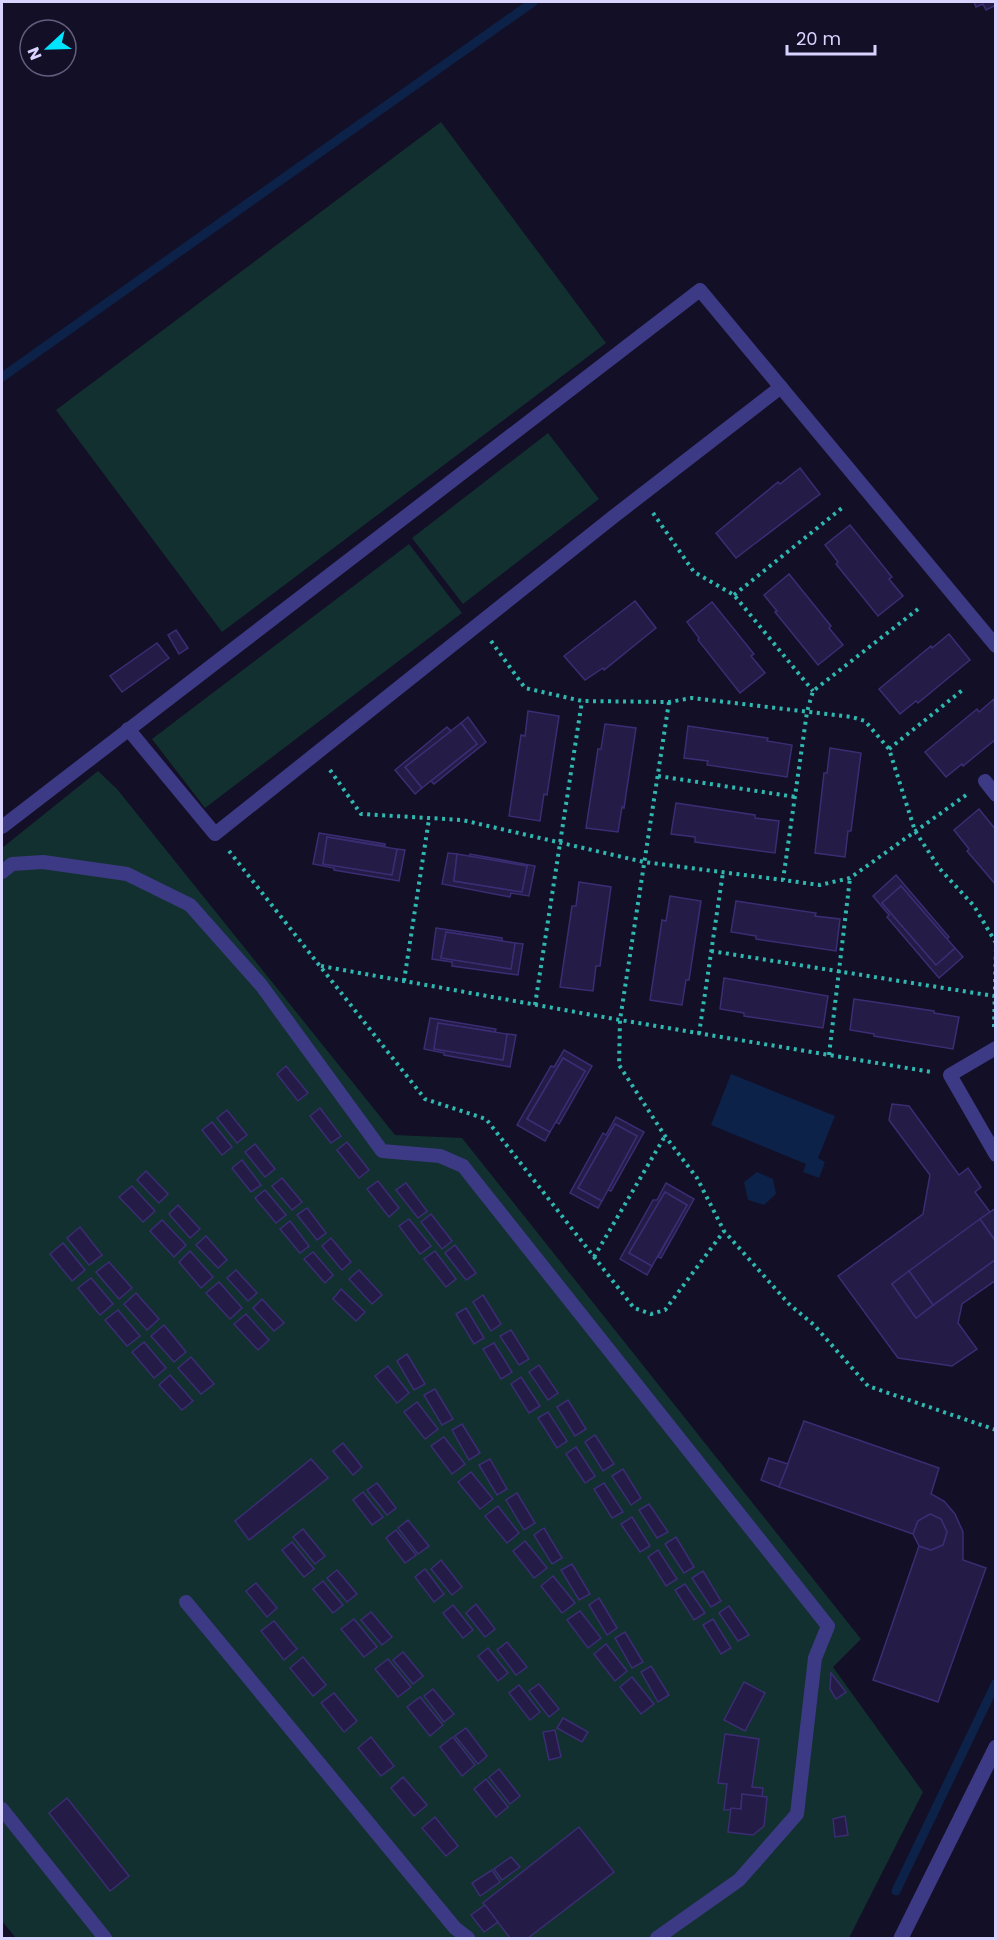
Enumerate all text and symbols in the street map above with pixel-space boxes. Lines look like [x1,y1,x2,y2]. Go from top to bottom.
north arrow [18,18,78,78]
scale bar [787,18,876,56]
text: 20 m [796,26,841,51]
text: N [22,44,47,63]

